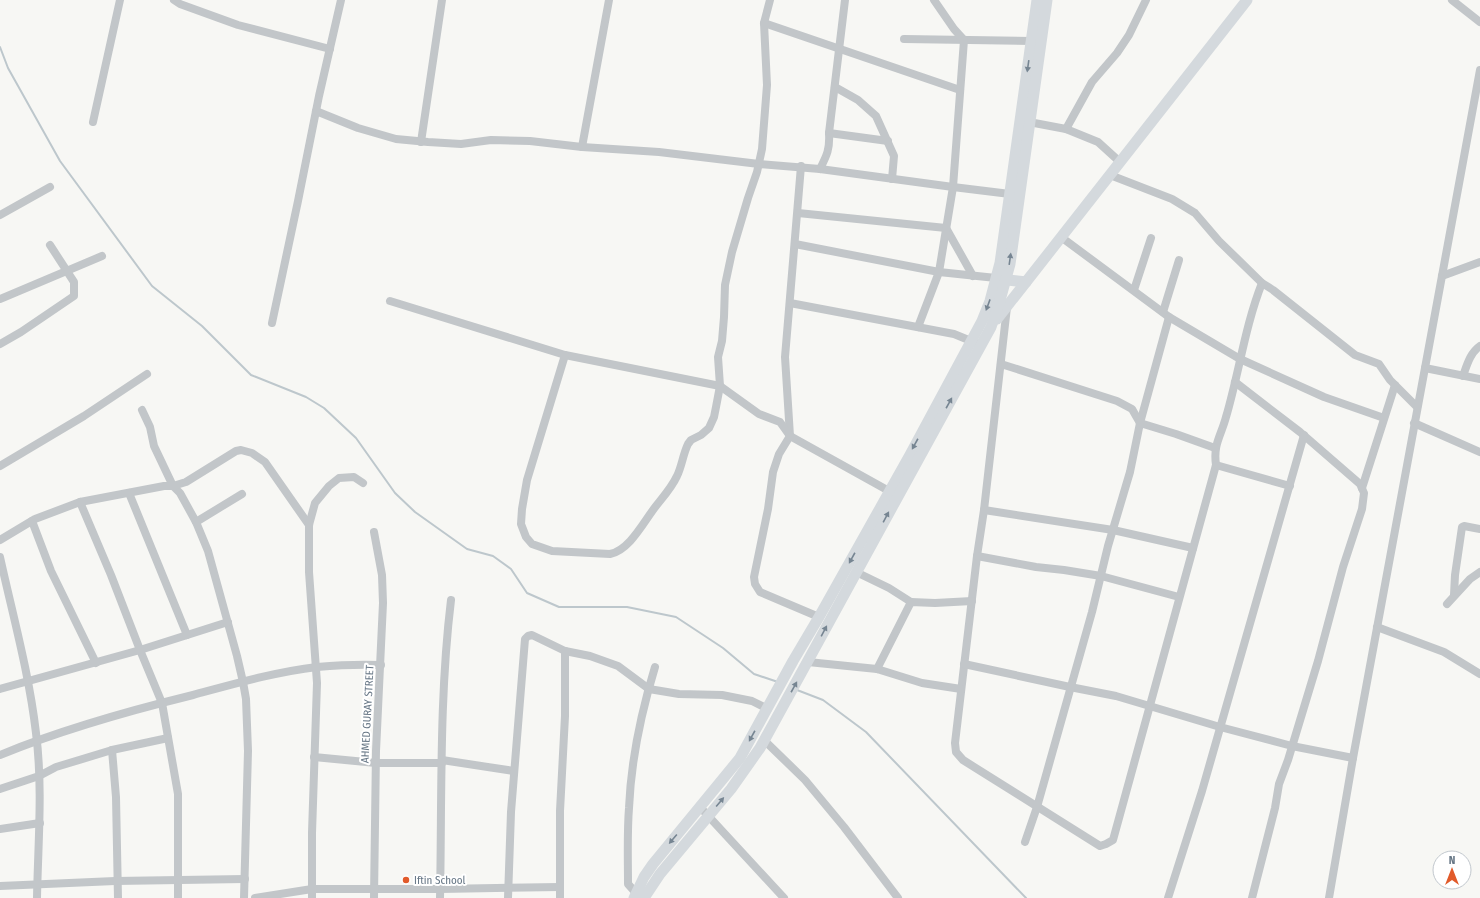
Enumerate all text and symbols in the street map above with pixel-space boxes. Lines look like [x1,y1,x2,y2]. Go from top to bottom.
one-way arrow [1025,60,1031,72]
one-way arrow [1007,253,1013,265]
one-way arrow [985,299,991,311]
one-way arrow [945,397,952,409]
one-way arrow [912,439,918,450]
one-way arrow [883,511,889,523]
one-way arrow [849,552,855,564]
one-way arrow [821,625,827,637]
street label: AHMED GURAY STREET [358,664,377,763]
one-way arrow [790,681,797,693]
one-way arrow [749,730,756,742]
one-way arrow [715,796,724,807]
one-way arrow [669,834,678,844]
north arrow [1432,850,1472,890]
text: N [1449,854,1455,867]
place label: Iftin School [414,874,466,887]
marker: Iftin School [401,875,411,885]

